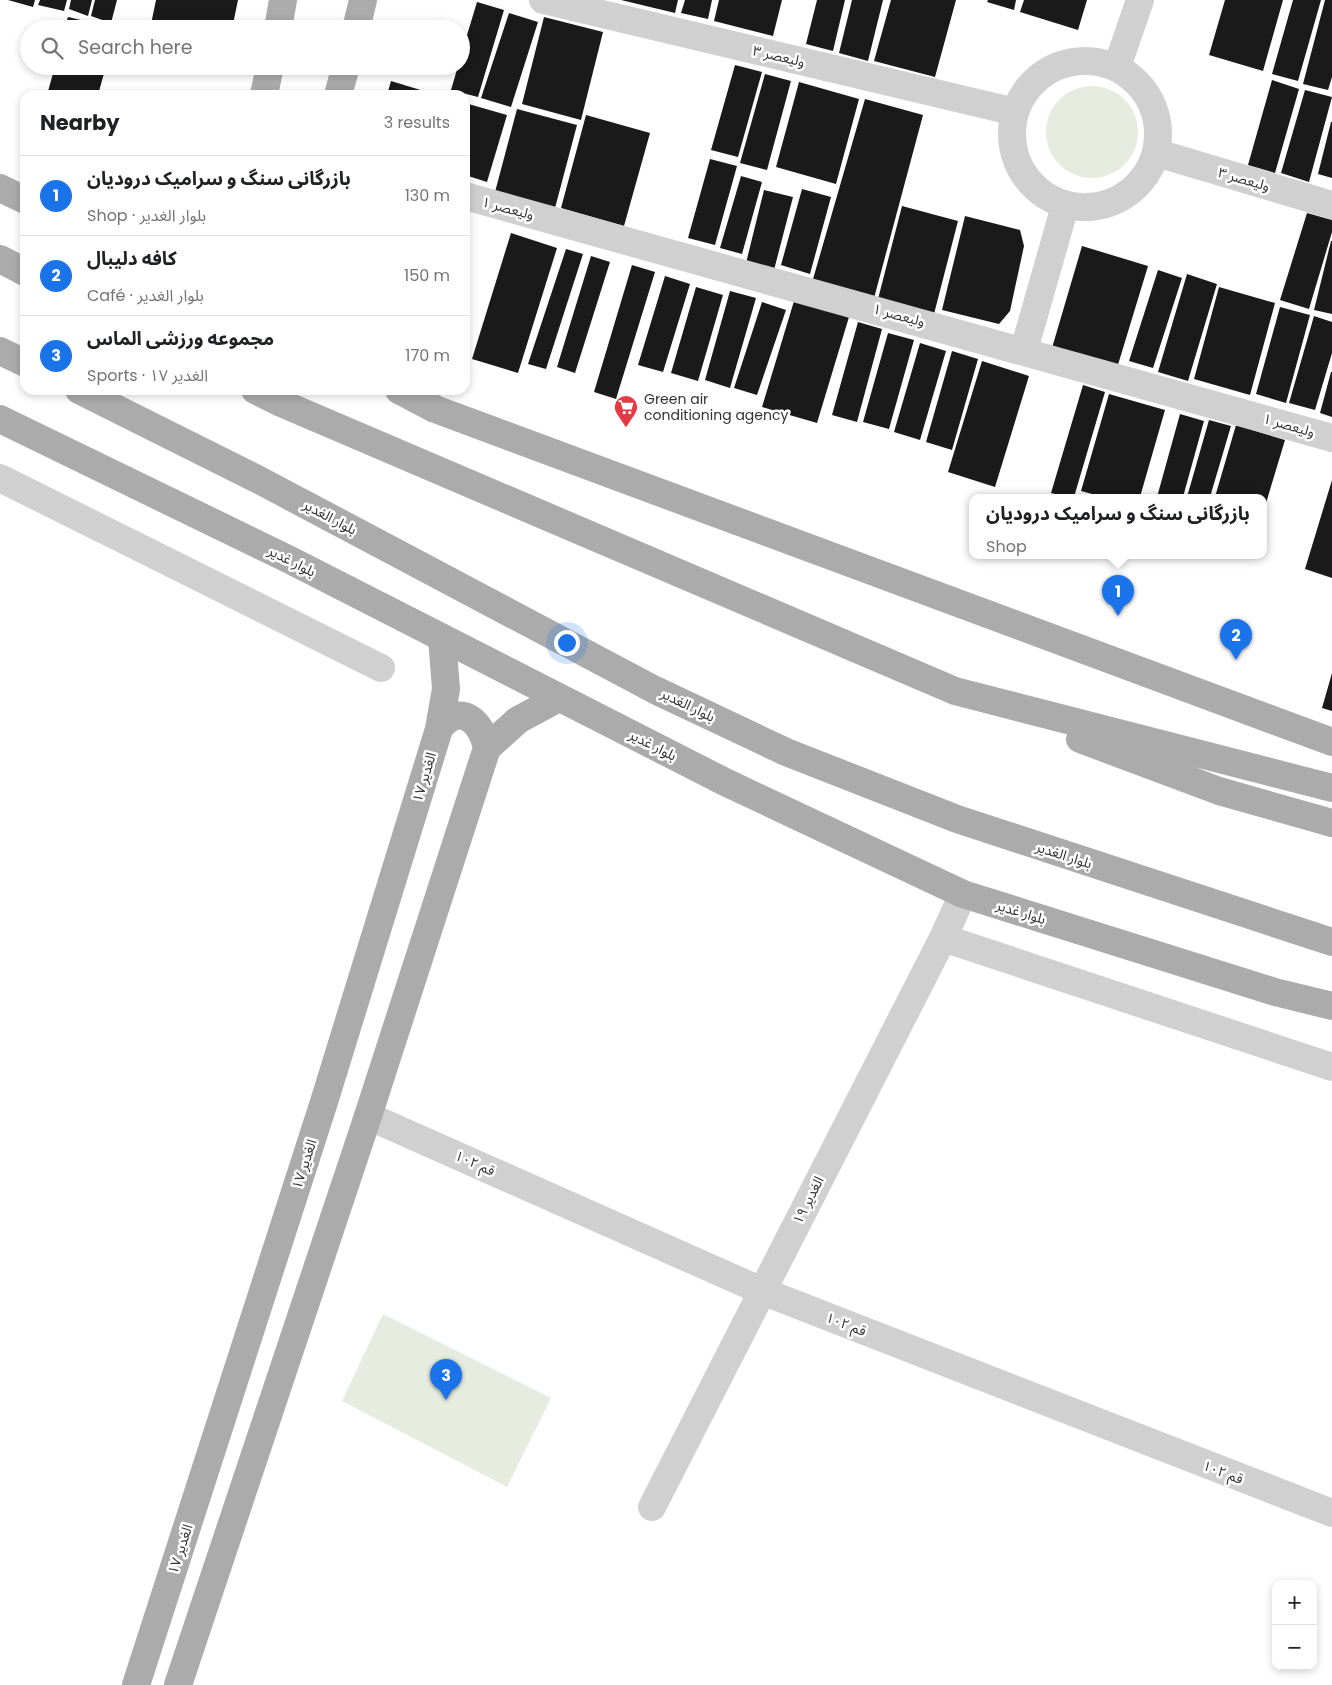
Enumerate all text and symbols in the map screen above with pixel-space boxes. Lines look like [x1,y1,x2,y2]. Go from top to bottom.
search box [20,20,470,75]
icon: search [38,34,66,62]
text: Search here [78,34,192,61]
street label: ولیعصر ۳ [751,40,807,72]
text: Nearby [40,108,120,137]
text: 3 results [384,111,450,134]
street label: ولیعصر ۳ [1216,162,1272,196]
text: بازرگانی سنگ و سرامیک درودیان [87,165,351,192]
text: 1 [53,184,59,207]
text: 130 m [405,184,450,207]
street label: ولیعصر ۱ [480,191,536,225]
text: Shop · بلوار الغدیر [87,204,206,227]
text: کافه دلیبال [87,245,177,272]
text: 2 [51,264,61,287]
text: 150 m [404,264,450,287]
text: Café · بلوار الغدیر [87,284,204,307]
street label: ولیعصر ۱ [871,298,927,332]
text: مجموعه ورزشی الماس [87,325,274,352]
text: 3 [51,344,61,367]
text: 170 m [405,344,450,367]
text: Sports · الغدیر ۱۷ [87,364,208,387]
place label: Green air conditioning agency [644,389,788,425]
supermarket icon: Green air conditioning agency [613,394,639,428]
street label: ولیعصر ۱ [1261,408,1317,442]
street label: بلوار الغدیر [299,494,361,540]
popup [969,494,1267,559]
text: بازرگانی سنگ و سرامیک درودیان [986,500,1250,527]
text: Shop [986,535,1027,558]
street label: بلوار غدیر [264,540,319,582]
pin: 1 [1102,575,1134,616]
pin: 2 [1220,619,1252,660]
your location [554,630,580,656]
street label: بلوار الغدیر [657,683,719,727]
street label: بلوار غدیر [625,724,680,766]
street label: الغدیر ۱۷ [407,750,441,804]
street label: بلوار الغدیر [1032,836,1095,874]
street label: بلوار غدیر [993,895,1049,929]
street label: الغدیر ۱۷ [287,1137,321,1191]
street label: قم ۱۰۲ [451,1145,498,1182]
street label: الغدیر ۱۹ [787,1173,829,1227]
street label: قم ۱۰۲ [822,1307,869,1342]
pin: 3 [430,1359,462,1400]
street label: قم ۱۰۲ [1199,1455,1246,1490]
street label: الغدیر ۱۷ [163,1522,197,1576]
map controls [1272,1580,1317,1670]
button: + [1272,1580,1317,1625]
button: − [1272,1625,1317,1670]

